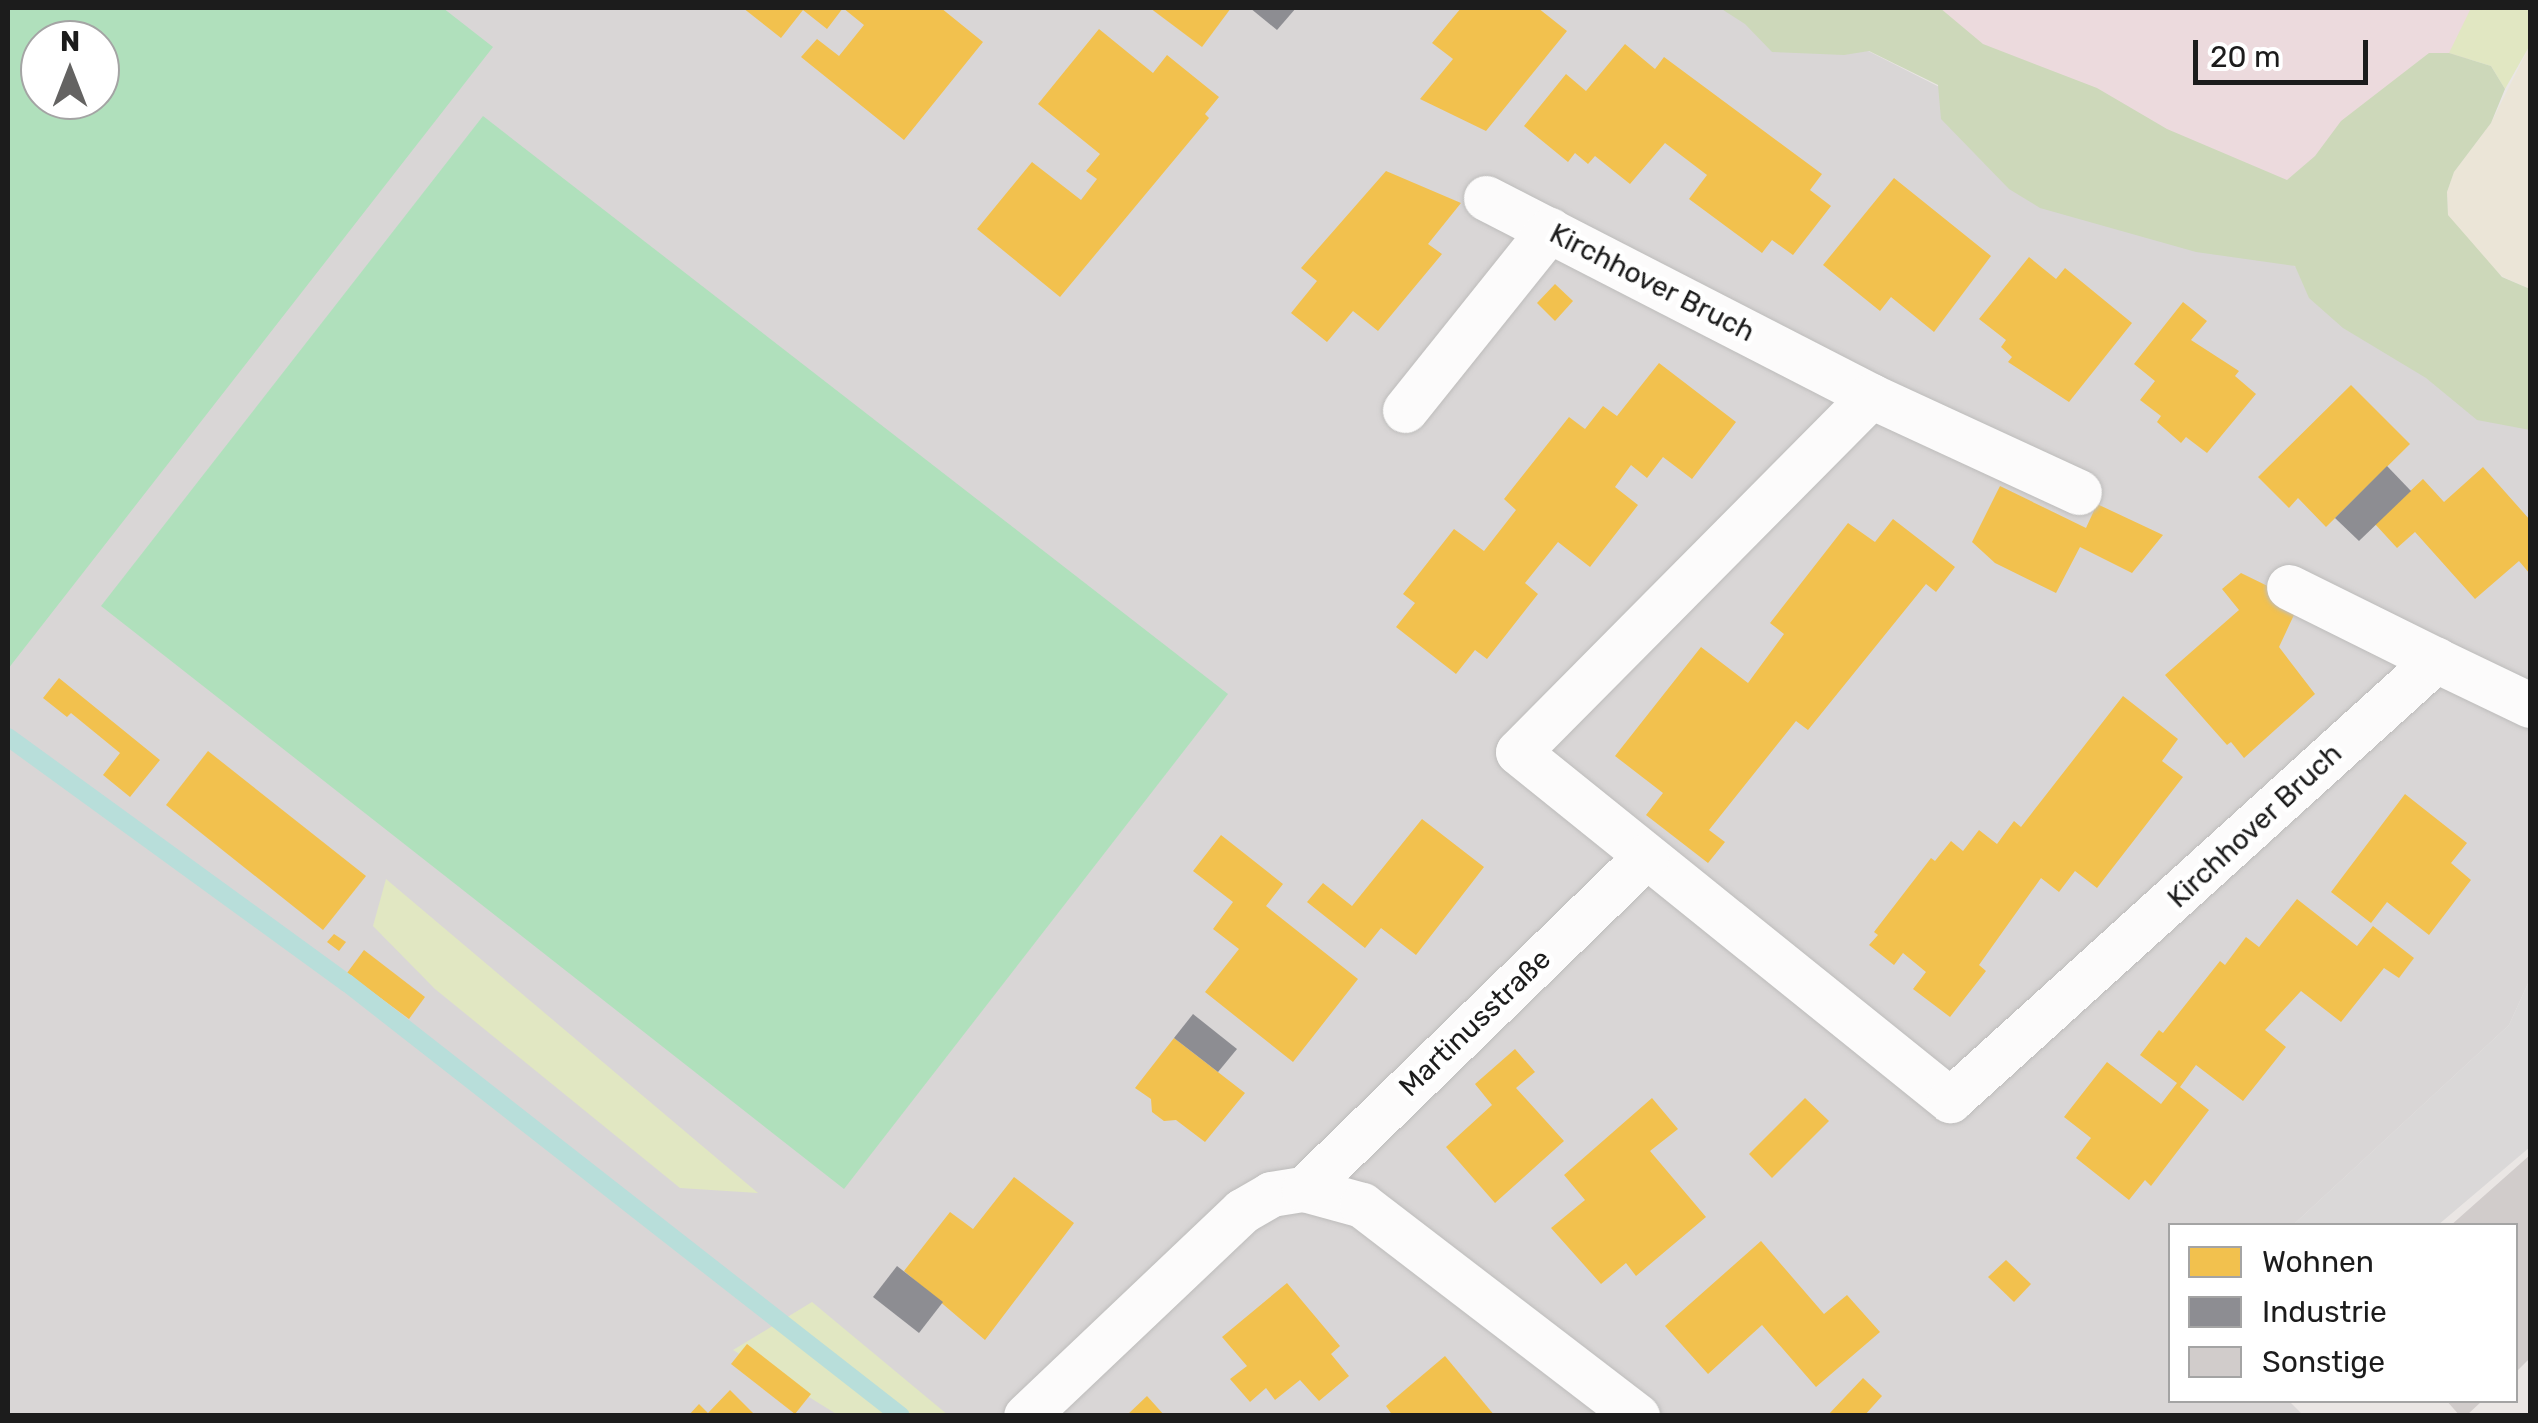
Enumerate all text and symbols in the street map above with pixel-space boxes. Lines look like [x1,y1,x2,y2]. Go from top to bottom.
north arrow [20,20,120,120]
scale bar [2198,20,2373,82]
text: N [60,25,80,58]
text: 20 m [2210,39,2281,75]
street label: Kirchhover Bruch [1544,217,1760,349]
street label: Kirchhover Bruch [2161,737,2349,915]
street label: Martinusstraße [1392,942,1558,1104]
legend [2168,1223,2518,1403]
text: Wohnen [2262,1244,2374,1280]
text: Industrie [2262,1294,2387,1330]
text: Sonstige [2262,1344,2385,1380]

